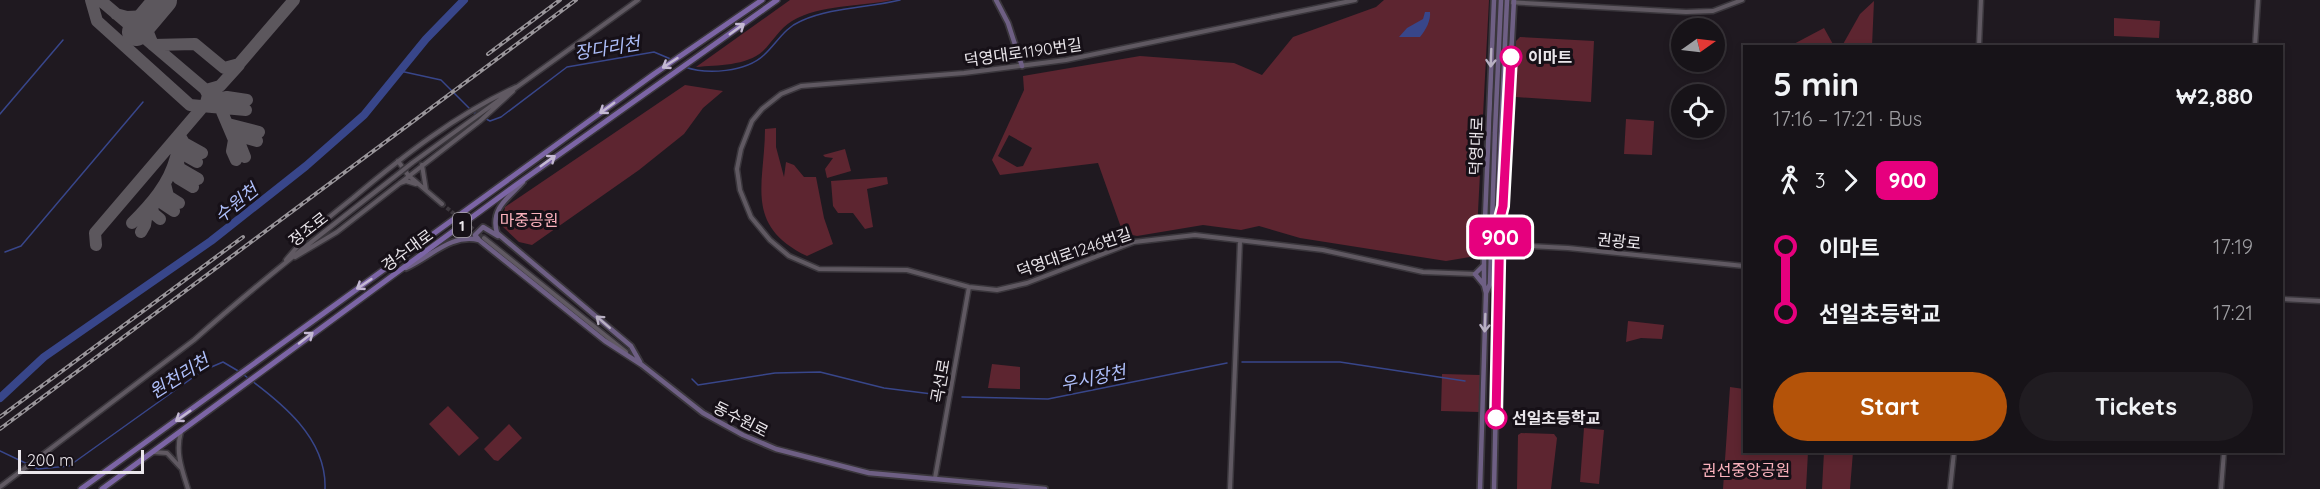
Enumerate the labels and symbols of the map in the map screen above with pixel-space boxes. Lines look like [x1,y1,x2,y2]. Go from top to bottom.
north arrow [1671,18,1725,72]
one-way arrow [728,23,744,36]
water label: 장다리천 [572,31,644,65]
street label: 덕영대로1190번길 [963,34,1083,70]
marker: 이마트 [1500,46,1522,68]
place label: 이마트 [1528,47,1572,67]
one-way arrow [1486,48,1497,68]
one-way arrow [661,57,678,70]
one-way arrow [599,102,615,114]
street label: 덕영대로 [1465,116,1487,176]
one-way arrow [540,155,556,167]
water label: 수원천 [209,177,264,228]
street label: 정조로 [284,207,332,250]
park label: 마중공원 [500,210,558,230]
road number: 1 [453,213,471,237]
line badge: 900 [1466,218,1534,256]
street label: 덕영대로1246번길 [1014,223,1134,281]
street label: 경수대로 [377,224,437,275]
street label: 권광로 [1596,229,1642,253]
one-way arrow [356,278,373,290]
one-way arrow [1480,313,1491,333]
one-way arrow [596,315,611,329]
one-way arrow [298,332,314,344]
water label: 원천리천 [145,347,215,403]
street label: 곡선로 [926,357,954,404]
water label: 우시장천 [1058,359,1130,396]
street label: 동수원로 [710,397,772,441]
marker: 선일초등학교 [1485,407,1507,429]
place label: 선일초등학교 [1512,408,1601,428]
one-way arrow [176,410,192,422]
scale bar [18,447,144,474]
park label: 권선중앙공원 [1702,460,1790,480]

